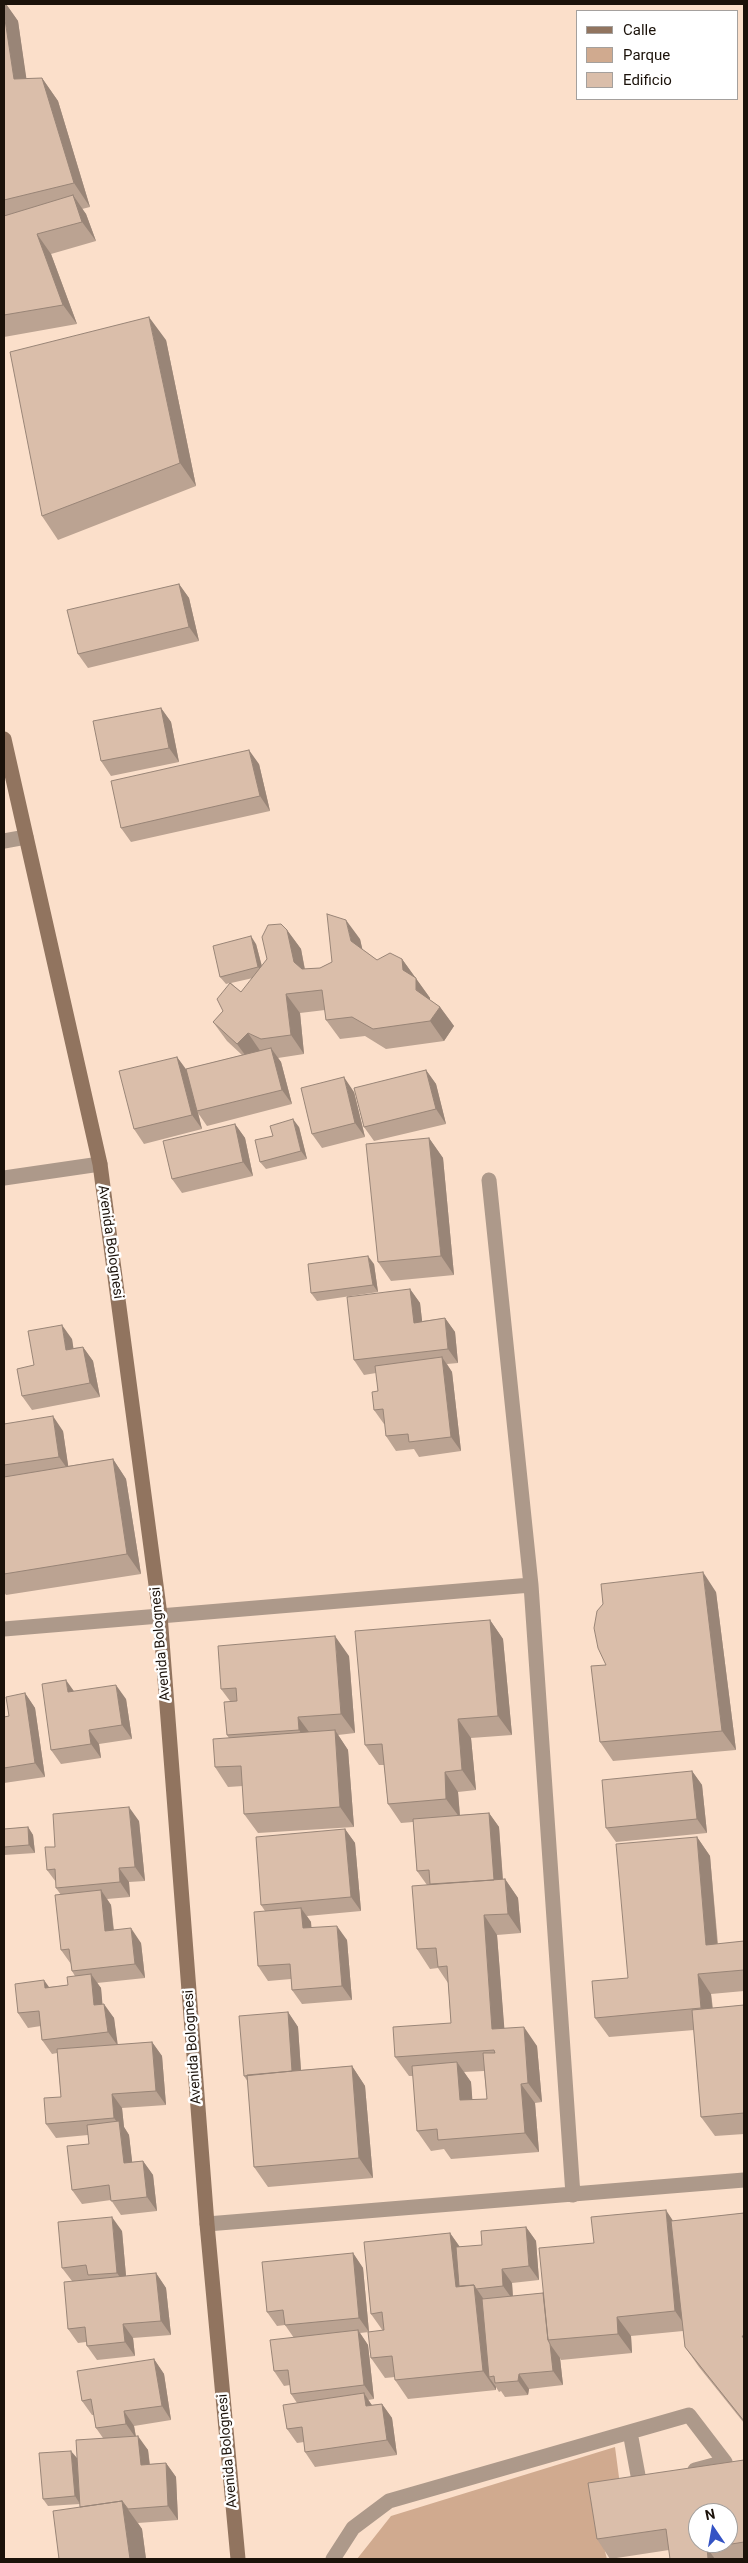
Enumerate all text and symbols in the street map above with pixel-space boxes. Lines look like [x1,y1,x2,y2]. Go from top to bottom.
legend [576,10,738,100]
text: Calle [623,21,656,39]
text: Parque [623,46,670,64]
text: Edificio [623,71,672,89]
street label: Avenida Bolognesi [94,1184,126,1300]
street label: Avenida Bolognesi [148,1586,174,1702]
street label: Avenida Bolognesi [181,1989,205,2105]
street label: Avenida Bolognesi [215,2393,241,2509]
north arrow [688,2503,738,2553]
text: N [704,2505,717,2523]

